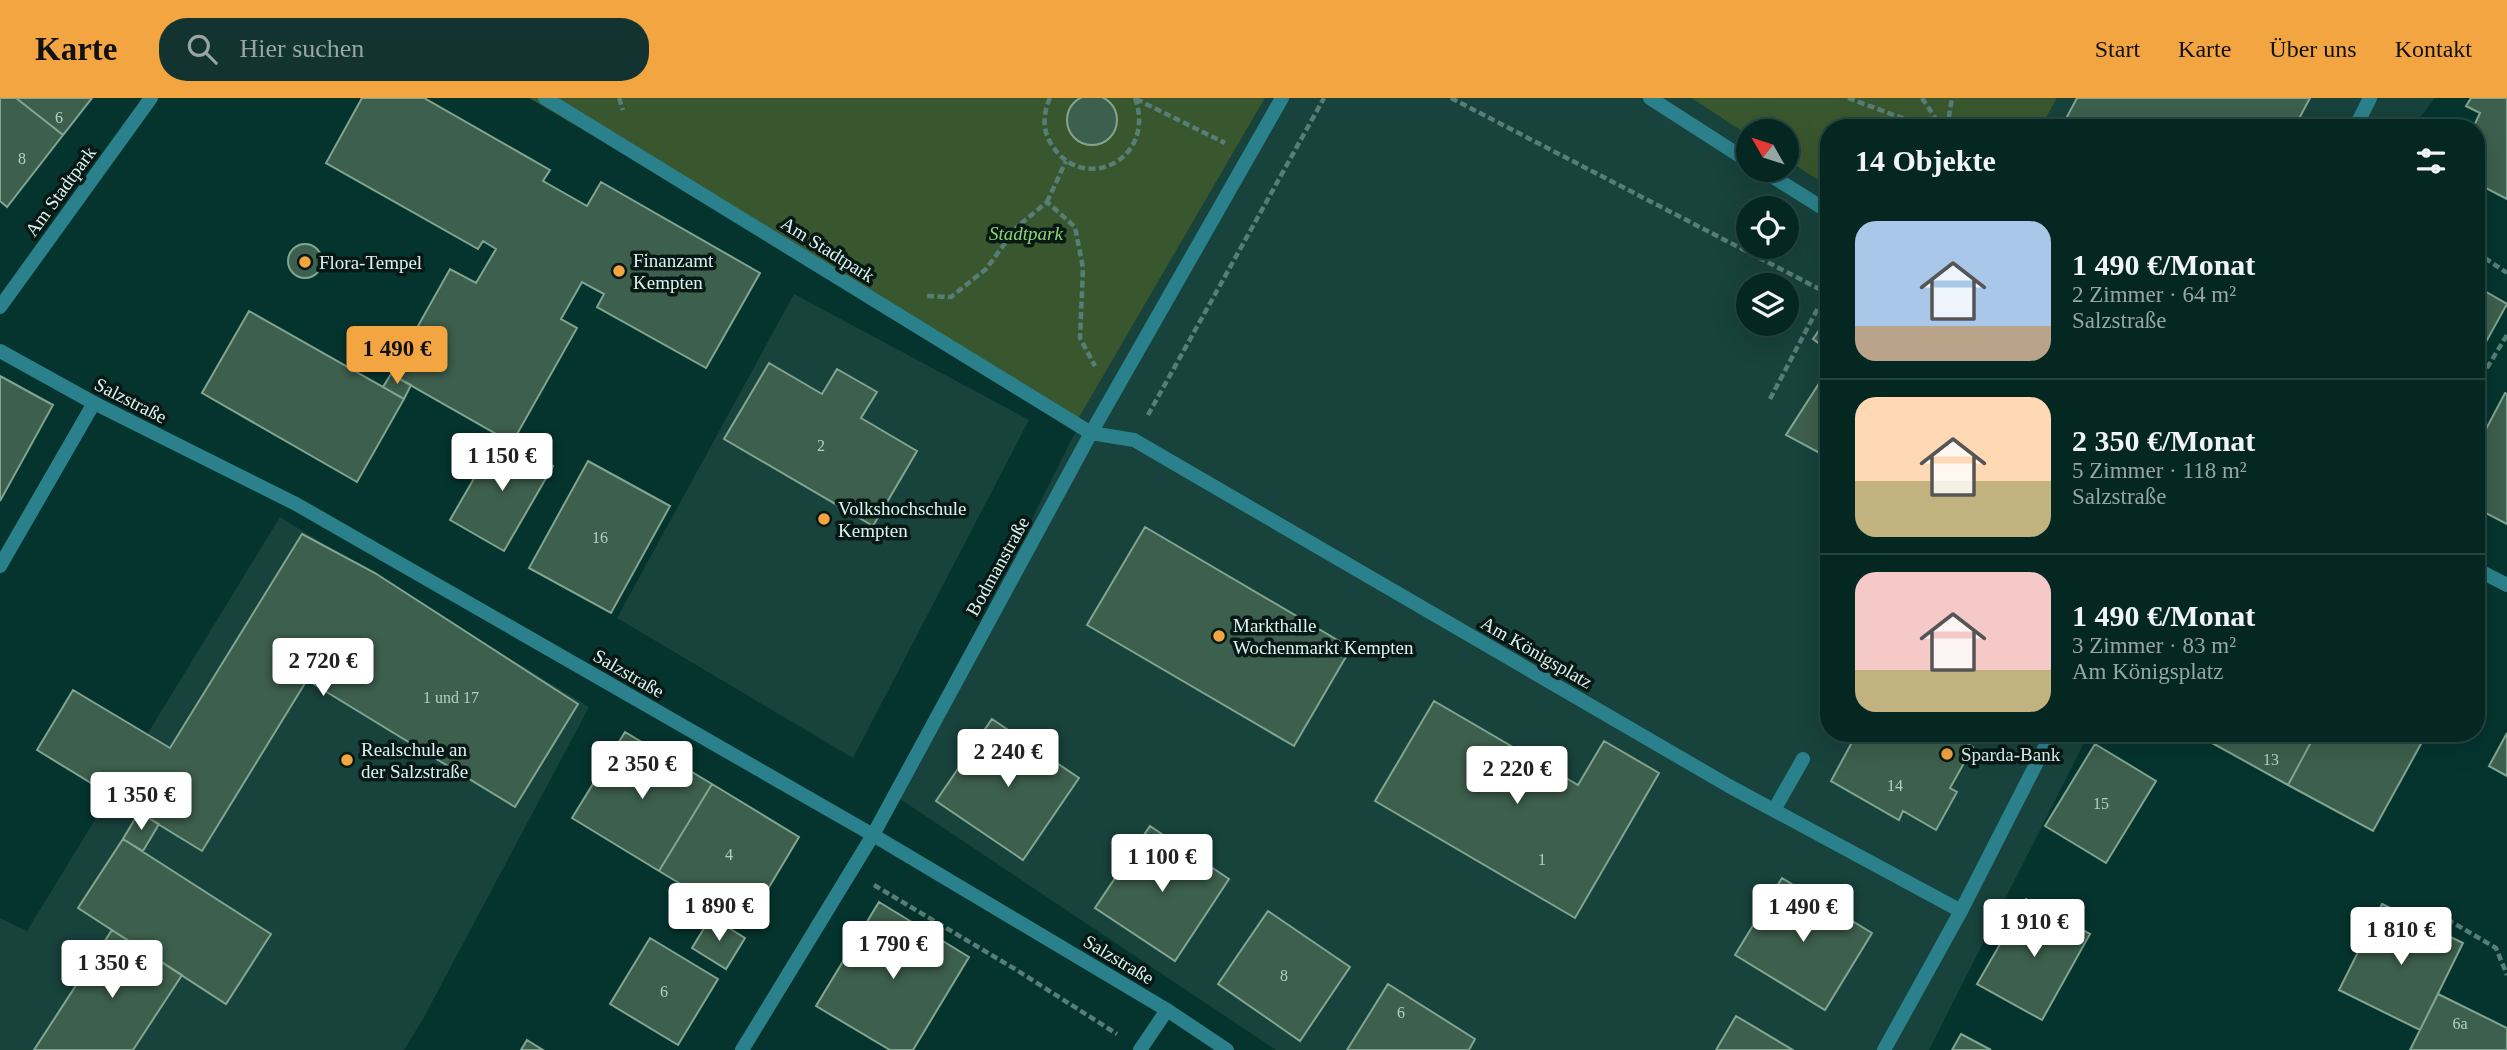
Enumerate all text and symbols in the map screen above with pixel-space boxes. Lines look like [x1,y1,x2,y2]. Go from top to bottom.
search box [159,18,649,81]
icon: search [183,30,221,68]
text: Karte [35,31,117,67]
text: Hier suchen [239,34,364,63]
text: Start [2095,36,2140,62]
text: Karte [2178,36,2231,62]
text: Über uns [2269,36,2357,62]
text: Kontakt [2395,36,2472,62]
house number: 6 [55,109,63,126]
north arrow [1736,119,1799,182]
map controls [1736,119,1799,336]
street label: Am Stadtpark [21,142,100,240]
icon: filters [2412,142,2450,180]
text: 14 Objekte [1855,144,1996,177]
house number: 8 [18,150,26,167]
button: locate [1736,196,1799,259]
street label: Am Stadtpark [777,212,879,287]
park label: Stadtpark [989,223,1064,244]
text: 1 490 €/Monat [2072,248,2255,281]
icon: home [1911,249,1995,333]
place label: Finanzamt Kempten [633,250,714,293]
place label: Flora-Tempel [319,252,422,273]
marker: Flora-Tempel [297,254,313,270]
marker: Finanzamt Kempten [611,263,627,279]
button: layers [1736,273,1799,336]
text: 2 Zimmer · 64 m² [2072,282,2236,307]
text: Salzstraße [2072,308,2167,333]
pin: 1 490 € [332,327,462,386]
text: 1 490 € [363,336,432,361]
street label: Salzstraße [91,373,170,428]
text: 2 350 €/Monat [2072,424,2255,457]
icon: home [1911,425,1995,509]
pin: 1 150 € [437,434,567,493]
house number: 2 [817,437,825,454]
text: 1 150 € [468,443,537,468]
text: 5 Zimmer · 118 m² [2072,458,2247,483]
text: Salzstraße [2072,484,2167,509]
place label: Volkshochschule Kempten [838,498,966,541]
marker: Volkshochschule Kempten [816,511,832,527]
street label: Bodmanstraße [962,513,1033,619]
house number: 16 [592,529,608,546]
text: 1 490 €/Monat [2072,599,2255,632]
icon: home [1911,600,1995,684]
street label: Am Königsplatz [1477,612,1596,693]
place label: Markthalle Wochenmarkt Kempten [1233,615,1414,658]
marker: Markthalle Wochenmarkt Kempten [1211,628,1227,644]
text: 3 Zimmer · 83 m² [2072,633,2236,658]
pin: 2 720 € [258,638,388,698]
street label: Salzstraße [590,645,668,702]
text: 2 720 € [289,648,358,673]
text: Am Königsplatz [2072,659,2223,684]
house number: 1 und 17 [423,689,479,706]
pin: 2 240 € [943,730,1073,789]
place label: Realschule an der Salzstraße [361,739,468,782]
text: 2 240 € [974,739,1043,764]
pin: 2 350 € [577,742,707,801]
place label: Sparda-Bank [1961,744,2061,765]
pin: 2 220 € [1452,746,1582,806]
marker: Sparda-Bank [1939,746,1955,762]
text: 2 350 € [608,751,677,776]
house number: 13 [2263,751,2279,768]
marker: Realschule an der Salzstraße [339,752,355,768]
text: 2 220 € [1483,756,1552,781]
pin: 1 350 € [76,772,206,832]
house number: 14 [1887,777,1903,794]
text: 1 350 € [107,782,176,807]
house number: 15 [2093,795,2109,812]
pin: 1 100 € [1097,834,1227,894]
text: 1 100 € [1128,844,1197,869]
house number: 4 [725,846,733,863]
house number: 1 [1538,851,1546,868]
pin: 1 890 € [654,884,784,943]
pin: 1 490 € [1738,884,1868,944]
text: 1 890 € [685,893,754,918]
text: 1 490 € [1769,894,1838,919]
pin: 1 910 € [1969,900,2099,959]
pin: 1 810 € [2336,908,2466,967]
text: 1 910 € [2000,909,2069,934]
text: 1 810 € [2367,917,2436,942]
pin: 1 790 € [828,922,958,981]
street label: Salzstraße [1080,930,1158,989]
text: 1 790 € [859,931,928,956]
pin: 1 350 € [47,940,177,1000]
text: 1 350 € [78,950,147,975]
house number: 8 [1280,967,1288,984]
house number: 6 [660,983,668,1000]
house number: 6 [1397,1004,1405,1021]
house number: 6a [2452,1015,2468,1032]

